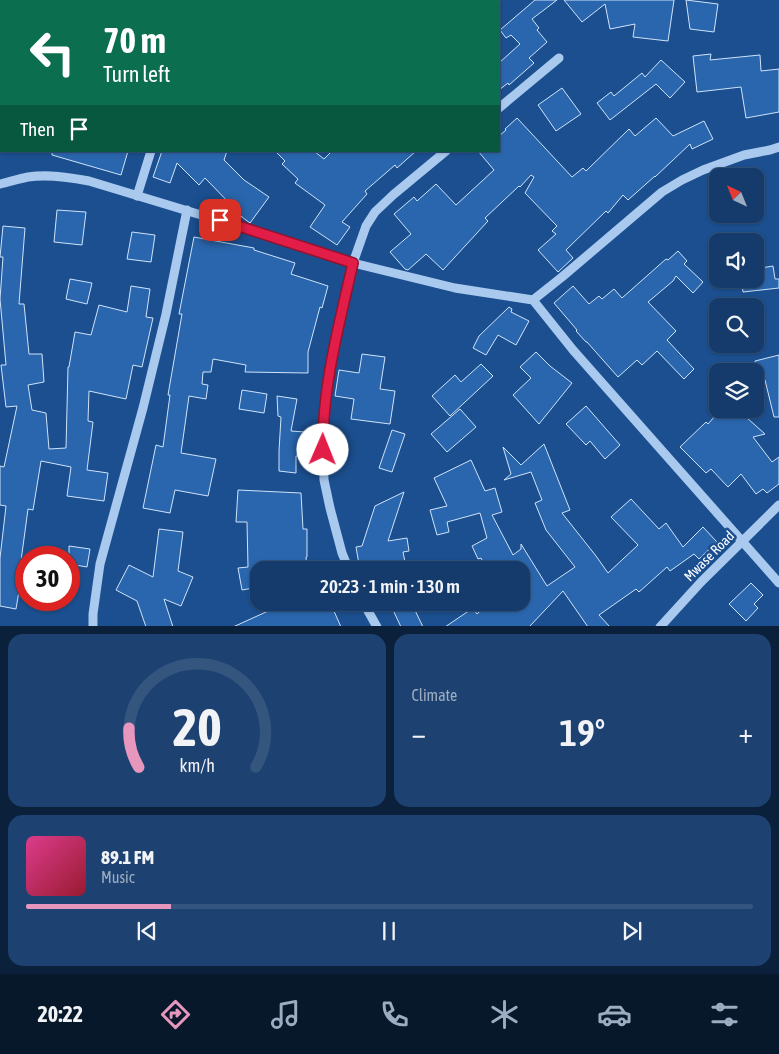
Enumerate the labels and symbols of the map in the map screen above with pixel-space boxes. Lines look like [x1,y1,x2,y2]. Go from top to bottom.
north arrow [709,168,764,222]
pin [199,199,241,241]
position arrow [296,423,348,475]
street label: Mwase Road [681,528,737,584]
speed limit sign: 30 [15,546,80,611]

